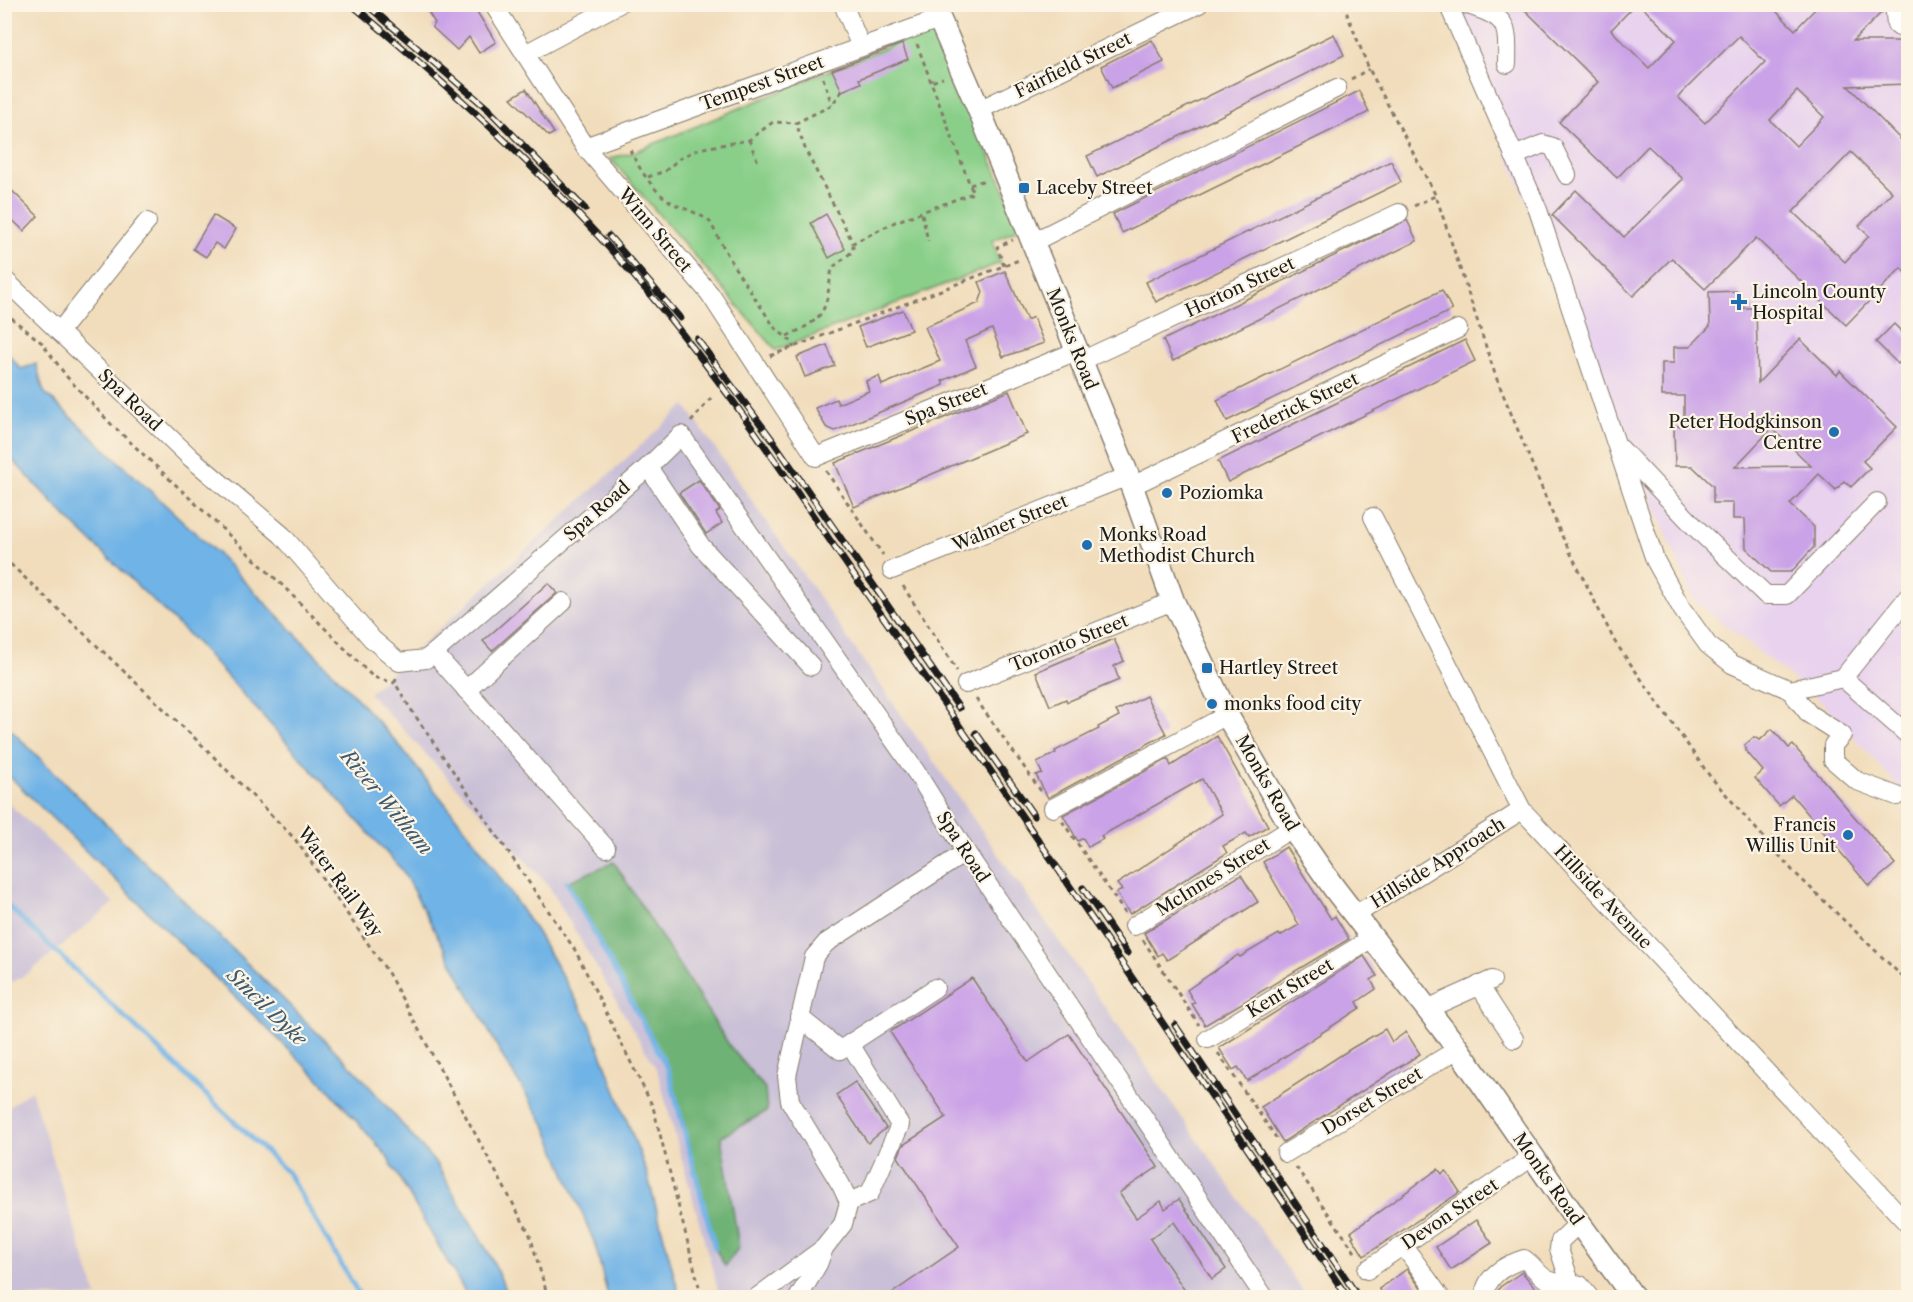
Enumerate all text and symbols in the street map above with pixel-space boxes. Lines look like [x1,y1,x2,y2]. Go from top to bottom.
street label: Fairfield Street [1011,27,1136,103]
street label: Tempest Street [697,50,827,116]
place label: Laceby Street [1036,177,1153,199]
marker: Laceby Street [1017,181,1031,195]
street label: Winn Street [613,183,697,277]
street label: Horton Street [1182,252,1299,322]
place label: Lincoln County Hospital [1752,281,1887,324]
street label: Monks Road [1042,285,1102,393]
marker: Lincoln County Hospital [1730,293,1748,311]
street label: Spa Road [93,364,167,436]
street label: Frederick Street [1228,367,1363,448]
street label: Spa Street [902,377,991,430]
place label: Peter Hodgkinson Centre [1668,411,1822,454]
marker: Peter Hodgkinson Centre [1827,425,1841,439]
street label: Spa Road [559,476,635,546]
place label: Poziomka [1179,482,1264,504]
marker: Poziomka [1160,486,1174,500]
street label: Walmer Street [948,490,1072,557]
place label: Monks Road Methodist Church [1099,524,1255,567]
marker: Monks Road Methodist Church [1080,538,1094,552]
street label: Toronto Street [1007,609,1132,677]
place label: Hartley Street [1219,657,1339,679]
marker: Hartley Street [1200,661,1214,675]
place label: monks food city [1224,693,1362,715]
marker: monks food city [1205,697,1219,711]
street label: Monks Road [1231,731,1303,835]
water label: River Witham [335,743,438,859]
street label: Spa Road [932,807,994,887]
street label: Hillside Approach [1367,813,1509,913]
place label: Francis Willis Unit [1744,814,1837,857]
street label: Water Rail Way [292,822,388,942]
marker: Francis Willis Unit [1841,828,1855,842]
street label: McInnes Street [1152,833,1275,921]
street label: Hillside Avenue [1549,840,1657,954]
street label: Kent Street [1243,953,1338,1022]
water label: Sincil Dyke [221,962,313,1052]
street label: Dorset Street [1318,1062,1427,1140]
street label: Monks Road [1508,1129,1588,1229]
street label: Devon Street [1398,1173,1503,1254]

